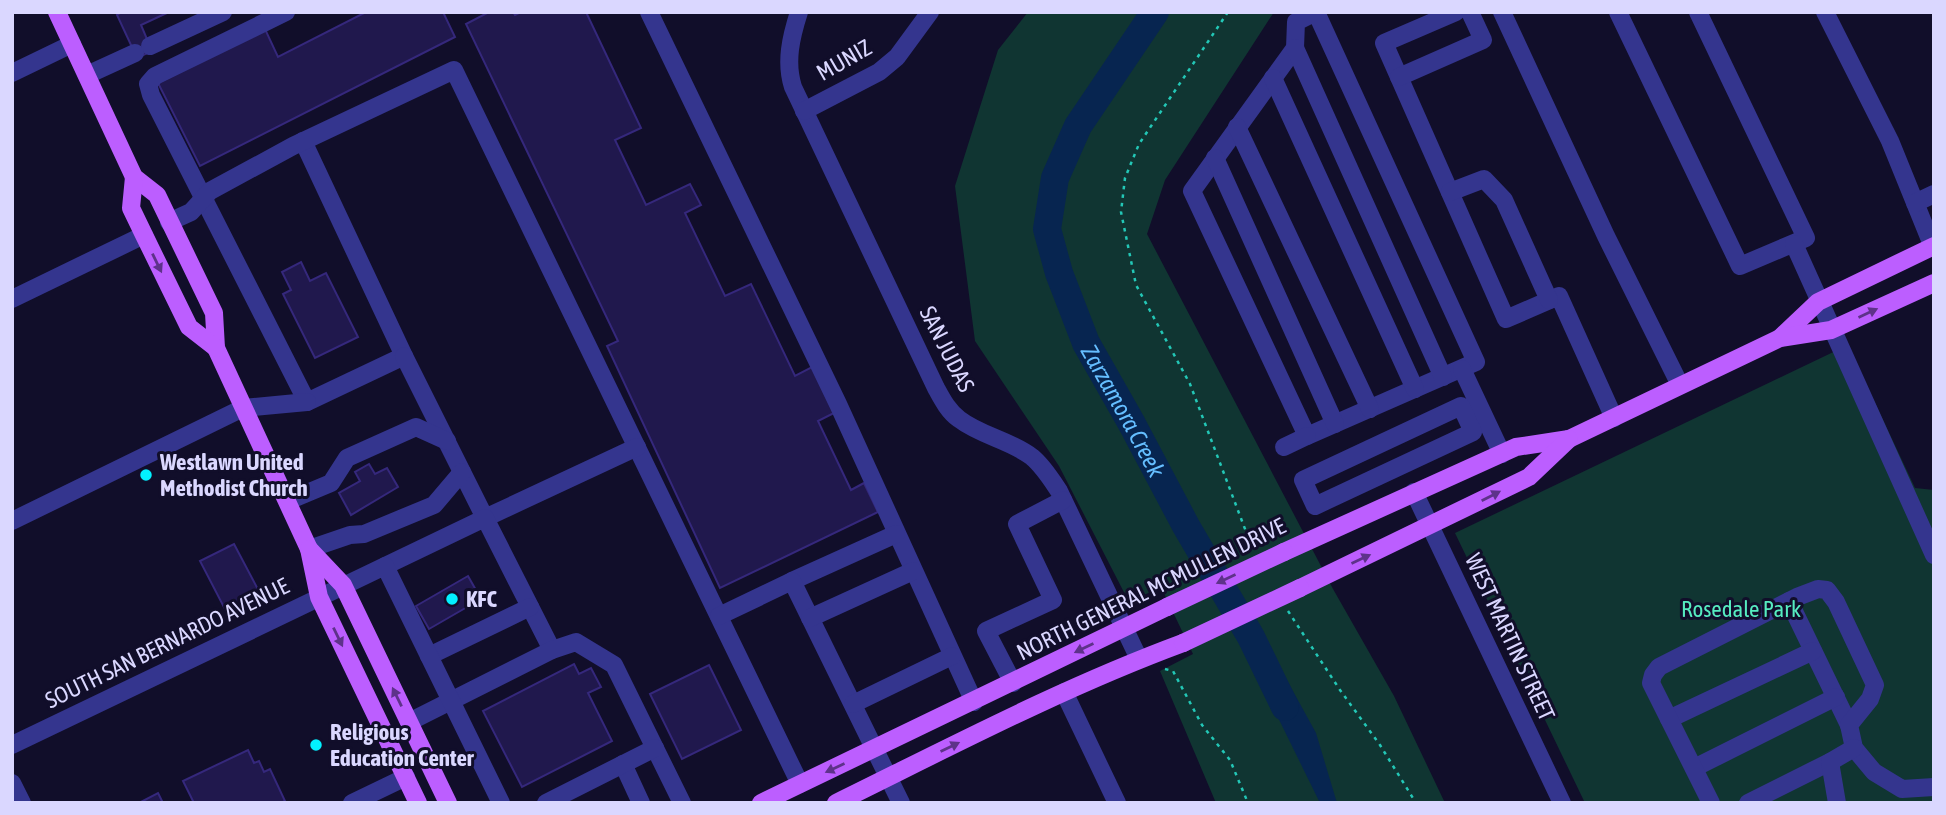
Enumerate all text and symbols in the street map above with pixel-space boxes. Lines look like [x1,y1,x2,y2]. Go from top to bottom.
street label: MUNIZ [812,34,876,86]
one-way arrow [152,253,163,273]
street label: SAN JUDAS [914,302,980,396]
one-way arrow [1858,307,1878,319]
water label: Zarzamora Creek [1076,340,1171,482]
place label: Westlawn United Methodist Church [159,449,308,501]
marker: Westlawn United Methodist Church [138,467,154,483]
one-way arrow [1481,491,1501,502]
street label: NORTH GENERAL MCMULLEN DRIVE [1012,512,1290,665]
street label: WEST MARTIN STREET [1460,549,1560,725]
one-way arrow [1351,553,1371,565]
street label: SOUTH SAN BERNARDO AVENUE [41,573,293,713]
one-way arrow [1215,574,1236,585]
place label: KFC [466,586,498,612]
marker: KFC [444,591,460,607]
park label: Rosedale Park [1681,596,1801,622]
one-way arrow [332,627,344,647]
one-way arrow [1074,642,1094,653]
one-way arrow [391,687,402,707]
place label: Religious Education Center [330,719,475,771]
marker: Religious Education Center [308,737,324,753]
one-way arrow [940,741,960,753]
one-way arrow [825,762,845,774]

